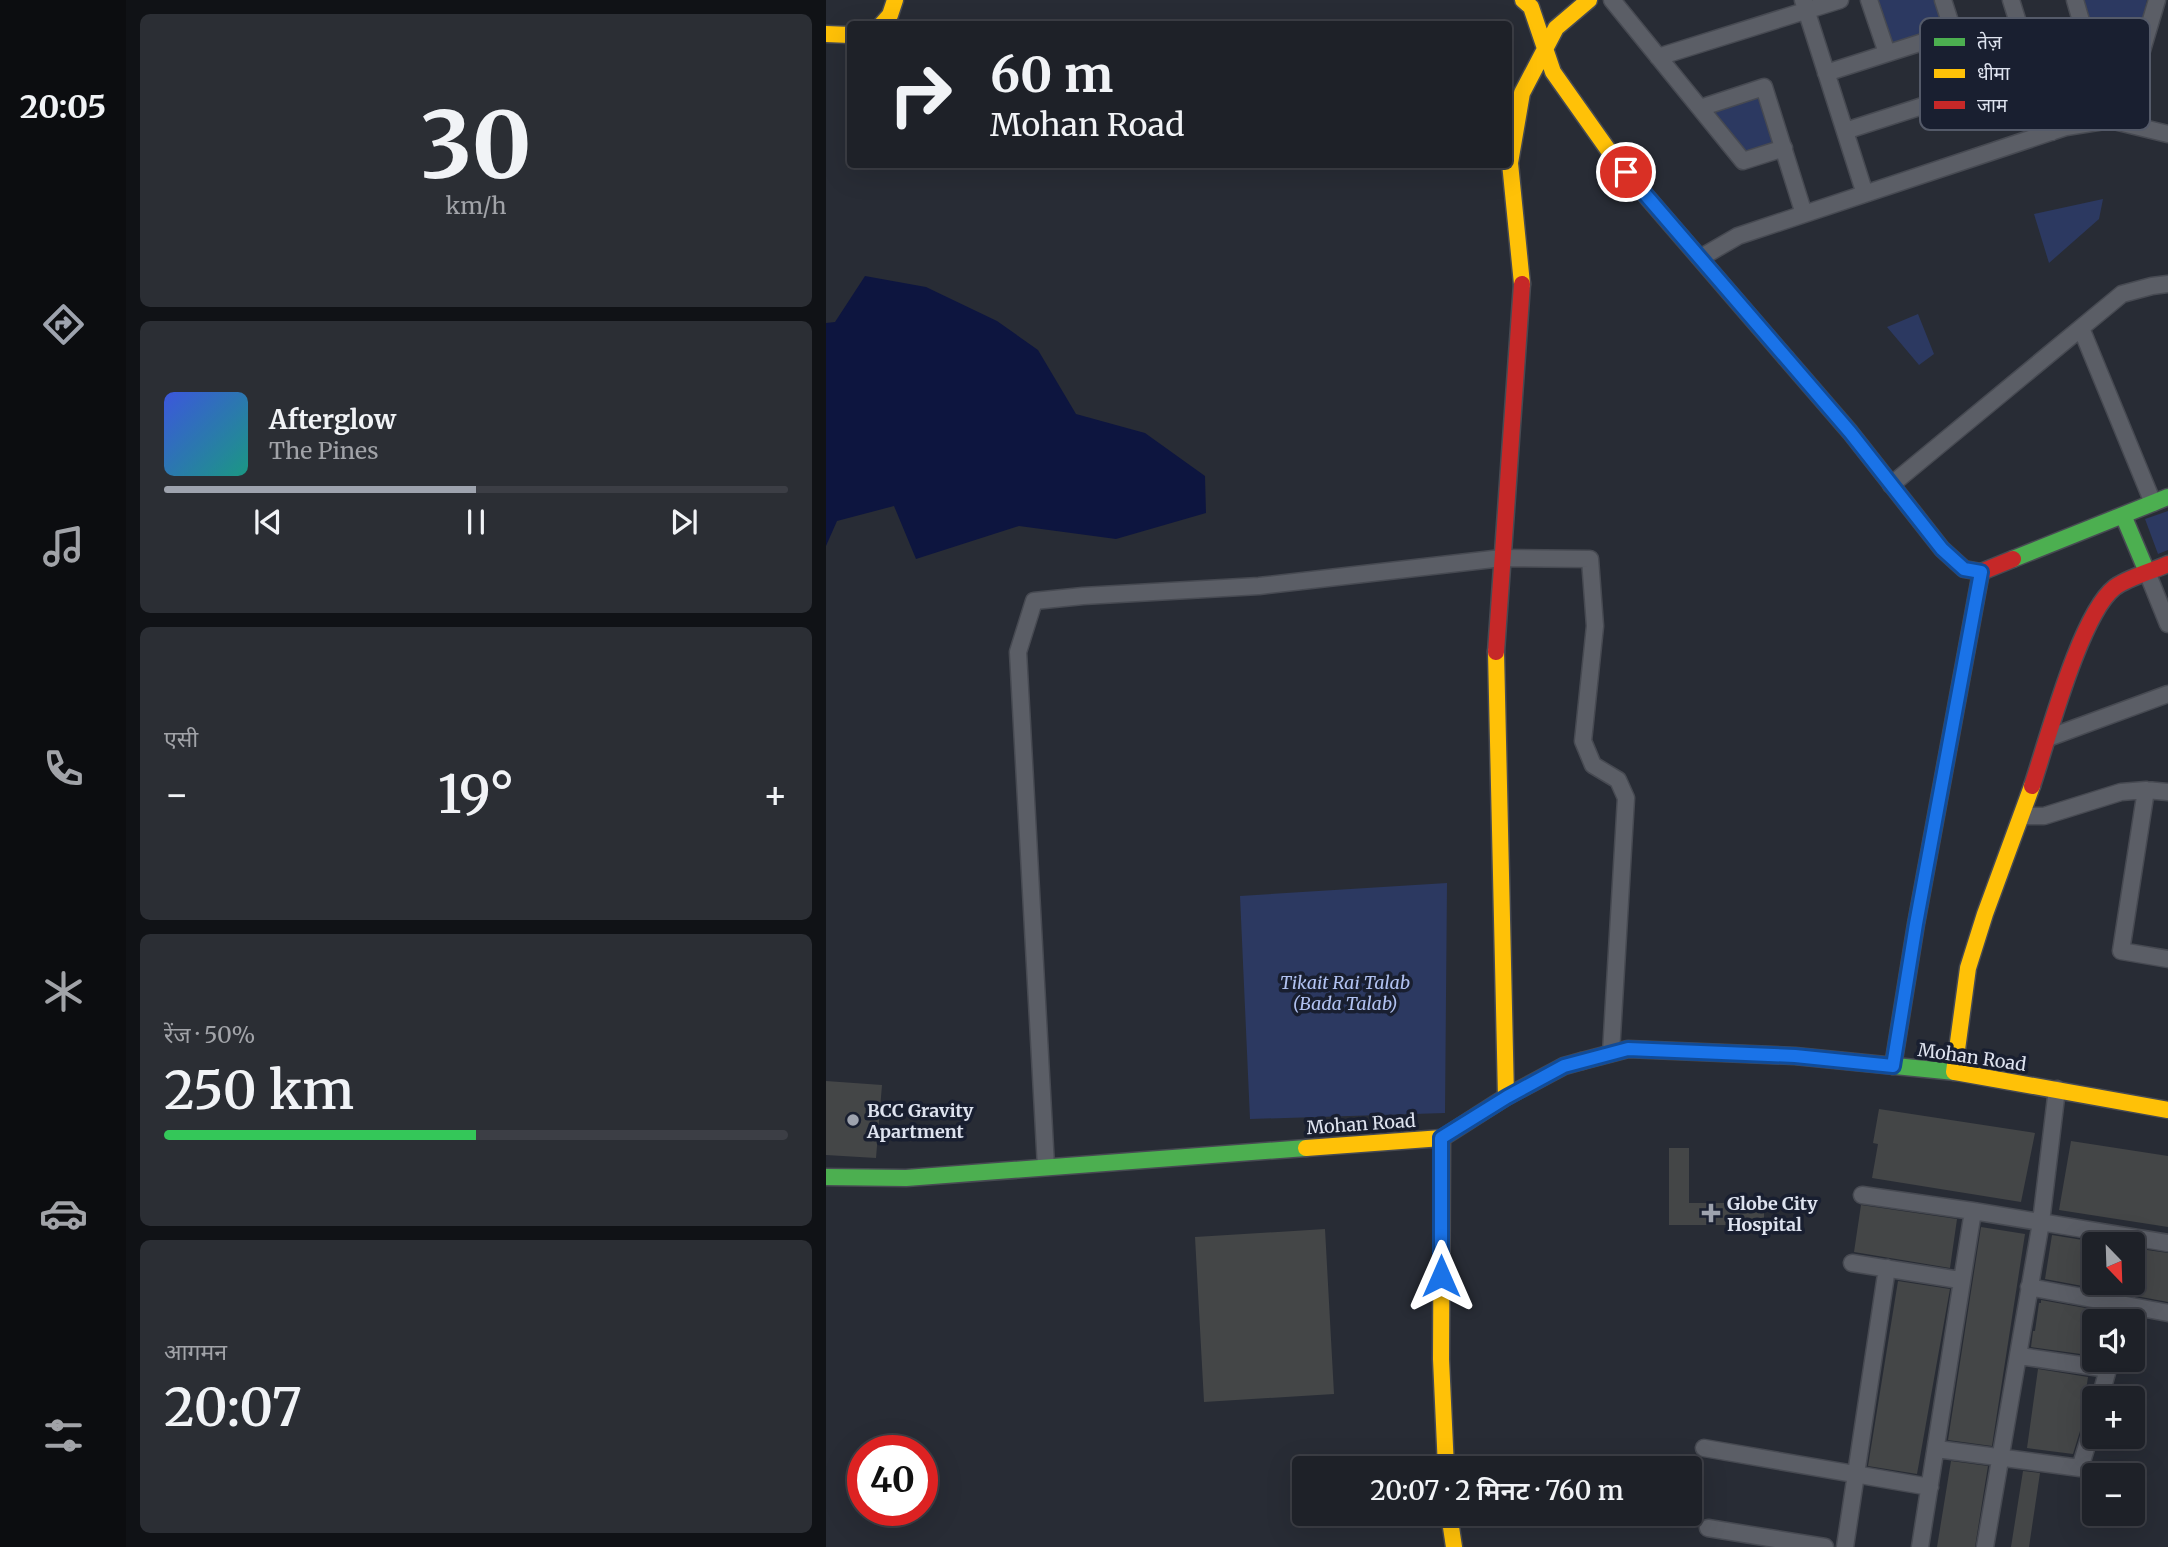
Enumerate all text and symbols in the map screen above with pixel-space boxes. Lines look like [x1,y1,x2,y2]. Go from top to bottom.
legend [1920,18,2150,130]
text: तेज़ [1977,30,2003,54]
text: 60 m [990,44,1113,105]
icon: right [875,49,966,140]
text: धीमा [1977,61,2011,85]
text: 20:05 [20,87,106,127]
text: 30 [420,88,532,203]
text: जाम [1977,93,2008,117]
text: Mohan Road [990,105,1184,145]
pin [1596,142,1656,202]
icon: arrive [1607,153,1645,191]
text: km/h [446,191,506,220]
icon: directions [39,300,88,349]
text: Afterglow [269,403,396,436]
text: The Pines [269,436,379,465]
icon: previous [249,503,287,541]
icon: pause [457,503,495,541]
icon: next [665,503,703,541]
icon: music [39,522,88,571]
text: एसी [164,724,198,753]
icon: phone [39,744,88,793]
text: 19° [438,762,514,827]
text: − [164,771,189,818]
text: + [763,771,788,818]
icon: climate [39,967,88,1016]
park label: Tikait Rai Talab (Bada Talab) [1280,971,1410,1015]
text: रेंज · 50% [164,1020,255,1049]
street label: Mohan Road [1916,1038,2028,1076]
text: 250 km [164,1058,354,1123]
place label: BCC Gravity Apartment [866,1099,974,1143]
street label: Mohan Road [1306,1109,1416,1139]
marker: BCC Gravity Apartment [845,1112,861,1128]
icon: car [39,1189,88,1238]
place label: Globe City Hospital [1727,1192,1818,1236]
marker: Globe City Hospital [1701,1203,1721,1223]
north arrow [2082,1232,2146,1295]
map controls [2082,1232,2145,1526]
position arrow [1404,1239,1478,1313]
button: sound [2082,1309,2145,1372]
text: आगमन [164,1337,227,1366]
text: 20:07 [164,1375,302,1440]
button: + [2082,1386,2145,1449]
icon: filters [39,1411,88,1460]
speed limit sign: 40 [847,1435,938,1526]
button: − [2082,1463,2145,1526]
text: 20:07 · 2 मिनट · 760 m [1370,1474,1624,1507]

